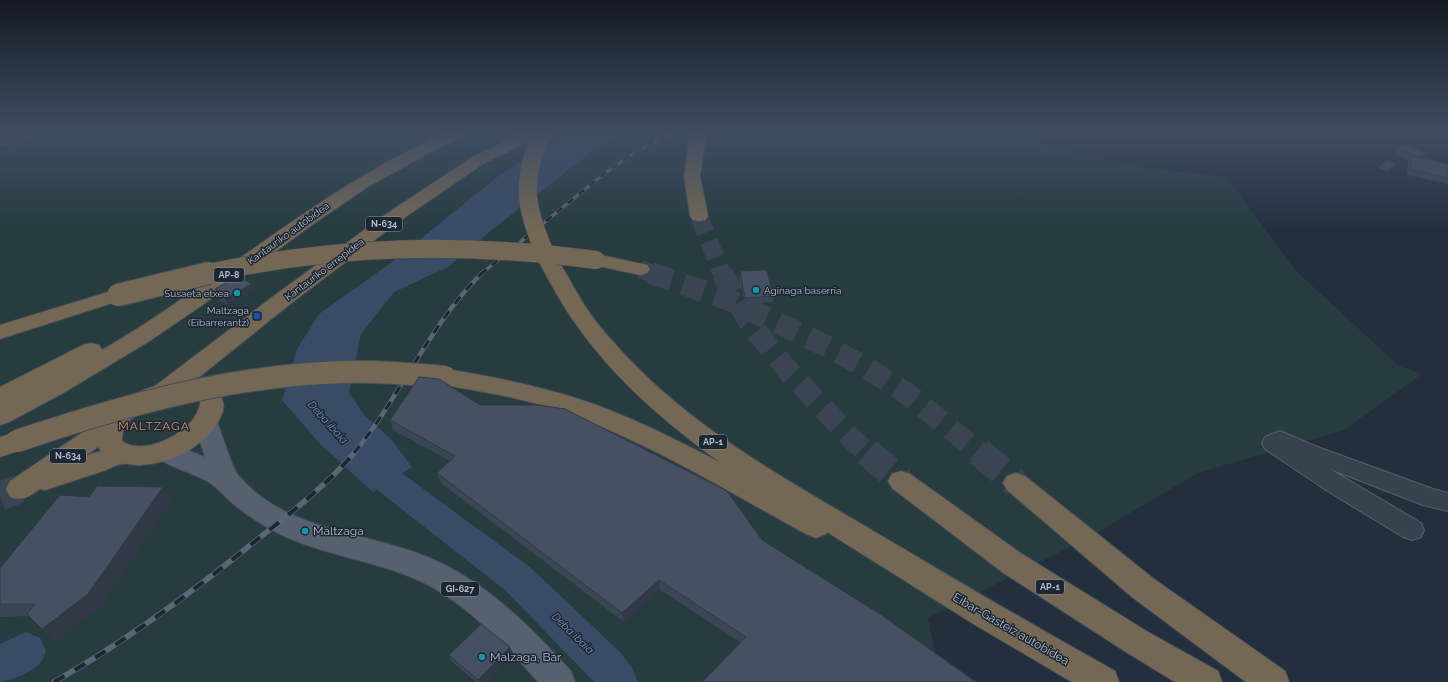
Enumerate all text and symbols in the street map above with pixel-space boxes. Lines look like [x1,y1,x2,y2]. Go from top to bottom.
street label: Kantauriko autobidea [245,200,331,267]
road number: N-634 [366,217,402,231]
street label: Kantauriko errepidea [283,236,366,303]
road number: AP-8 [214,268,244,282]
marker: Aginaga baserria [751,285,761,295]
place label: Aginaga baserria [764,285,841,296]
place label: Susaeta etxea [164,288,229,299]
marker: Susaeta etxea [232,288,242,298]
place label: Maltzaga (Eibarrerantz) [188,305,249,328]
marker: Maltzaga (Eibarrerantz) [252,311,262,321]
water label: Deba ibaia [305,398,351,447]
district label: MALTZAGA [118,419,190,433]
road number: AP-1 [699,435,727,449]
road number: N-634 [50,449,86,463]
place label: Maltzaga [313,524,364,538]
marker: Maltzaga [300,526,310,536]
road number: AP-1 [1036,580,1064,594]
road number: GI-627 [441,582,479,596]
street label: Eibar-Gasteiz autobidea [950,590,1072,668]
water label: Deba ibaia [549,610,597,657]
place label: Malzaga, Bar [490,650,562,664]
marker: Malzaga, Bar [477,652,487,662]

